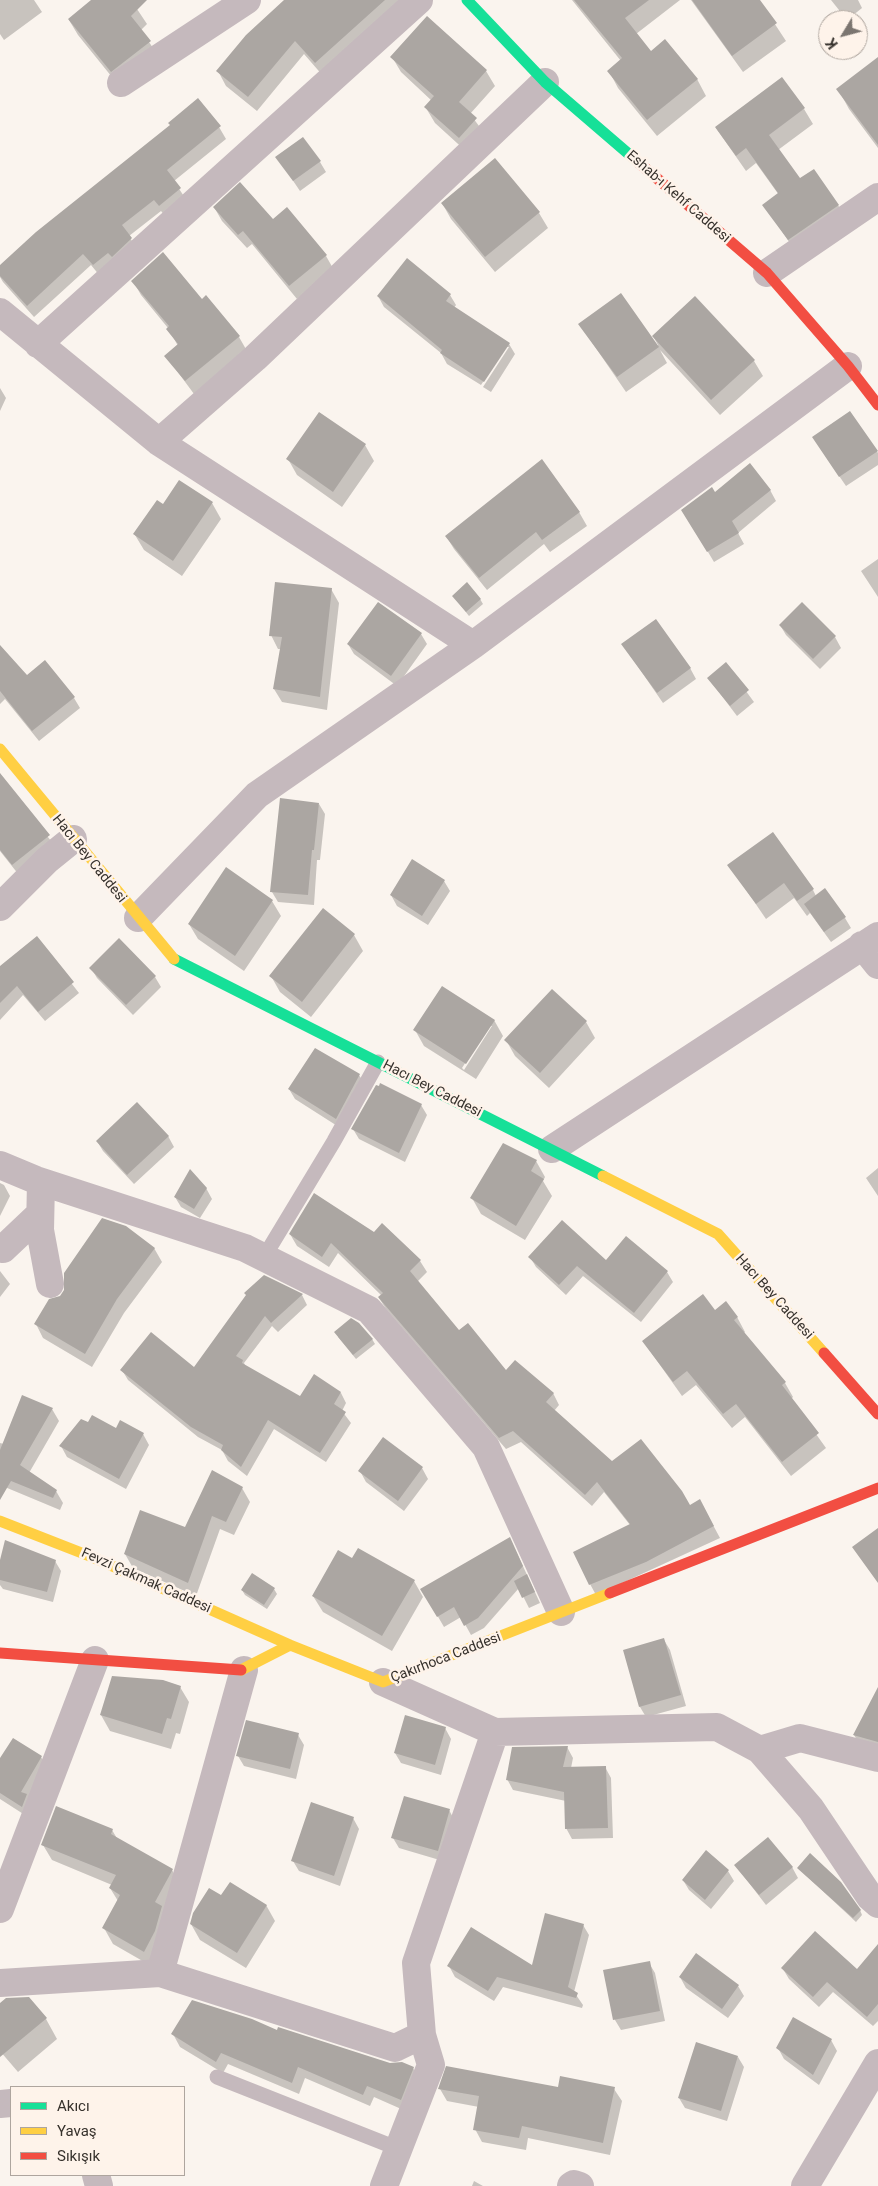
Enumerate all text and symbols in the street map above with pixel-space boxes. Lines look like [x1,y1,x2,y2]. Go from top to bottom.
north arrow [818,10,868,60]
text: K [823,35,841,52]
street label: Eshab-ı Kehf Caddesi [623,147,733,247]
street label: Hacı Bey Caddesi [48,812,130,906]
street label: Hacı Bey Caddesi [380,1057,484,1121]
street label: Hacı Bey Caddesi [731,1251,817,1343]
street label: Fevzi Çakmak Caddesi [78,1545,214,1617]
street label: Çakırhoca Caddesi [389,1629,503,1687]
legend [10,2086,185,2176]
text: Akıcı [57,2097,90,2115]
text: Yavaş [57,2122,97,2140]
text: Sıkışık [57,2147,100,2165]

